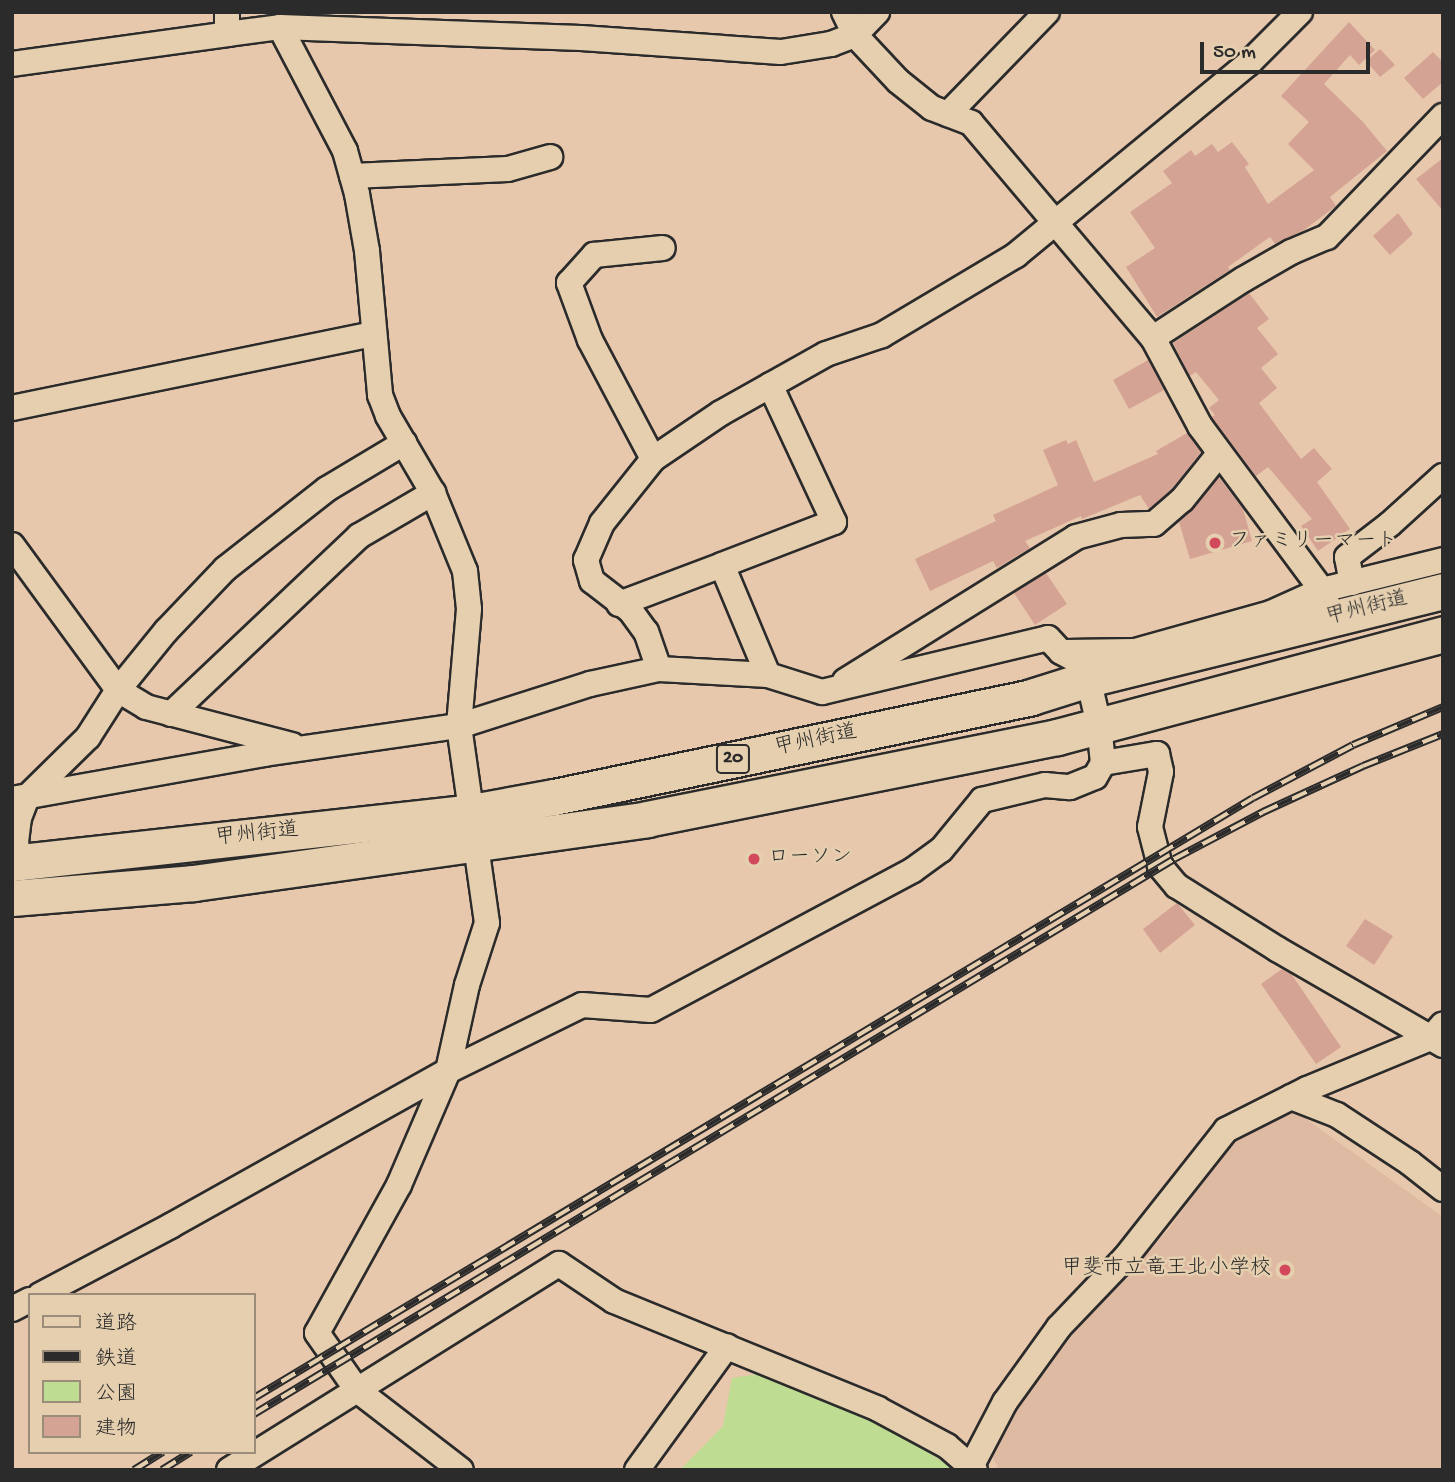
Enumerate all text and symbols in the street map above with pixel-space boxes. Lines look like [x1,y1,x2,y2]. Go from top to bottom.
scale bar [1203,28,1373,72]
text: 50 m [1213,41,1256,66]
place label: ファミリーマート [1229,530,1397,556]
marker: ファミリーマート [1207,535,1223,551]
street label: 甲州街道 [1323,588,1411,632]
street label: 甲州街道 [772,721,860,763]
road number: 20 [716,744,750,774]
street label: 甲州街道 [214,819,300,853]
place label: ローソン [768,846,852,872]
marker: ローソン [746,851,762,867]
place label: 甲斐市立竜王北小学校 [1061,1257,1271,1283]
marker: 甲斐市立竜王北小学校 [1277,1262,1293,1278]
legend [28,1293,256,1454]
text: 道路 [95,1313,137,1338]
text: 鉄道 [95,1348,137,1373]
text: 公園 [95,1383,137,1408]
text: 建物 [95,1418,137,1443]

